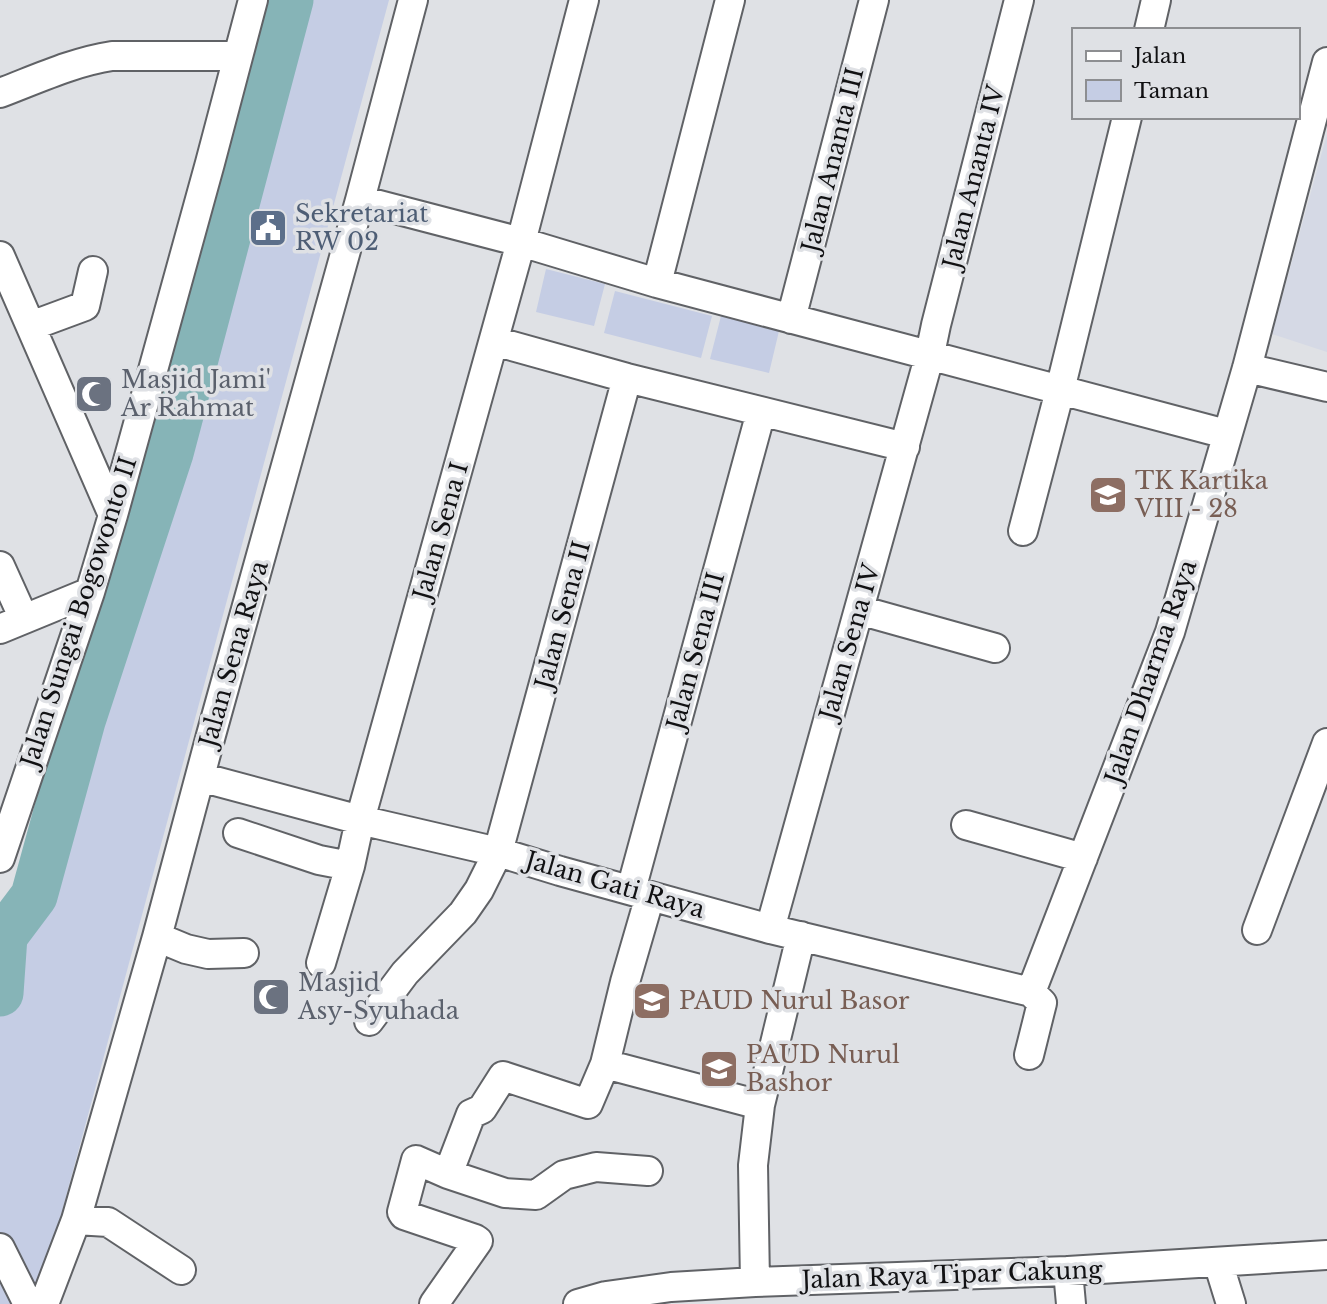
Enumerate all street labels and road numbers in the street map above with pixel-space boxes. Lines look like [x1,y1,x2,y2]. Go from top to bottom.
street label: Jalan Ananta III [795,65,869,258]
street label: Jalan Ananta IV [936,81,1011,275]
street label: Jalan Sungai Bogowonto II [14,453,142,774]
street label: Jalan Sena I [406,459,474,606]
street label: Jalan Sena II [528,538,596,695]
street label: Jalan Dharma Raya [1098,556,1203,790]
street label: Jalan Sena Raya [192,557,274,753]
street label: Jalan Sena IV [813,559,886,726]
street label: Jalan Sena III [660,569,730,736]
street label: Jalan Gati Raya [519,844,709,924]
street label: Jalan Raya Tipar Cakung [798,1255,1103,1294]

